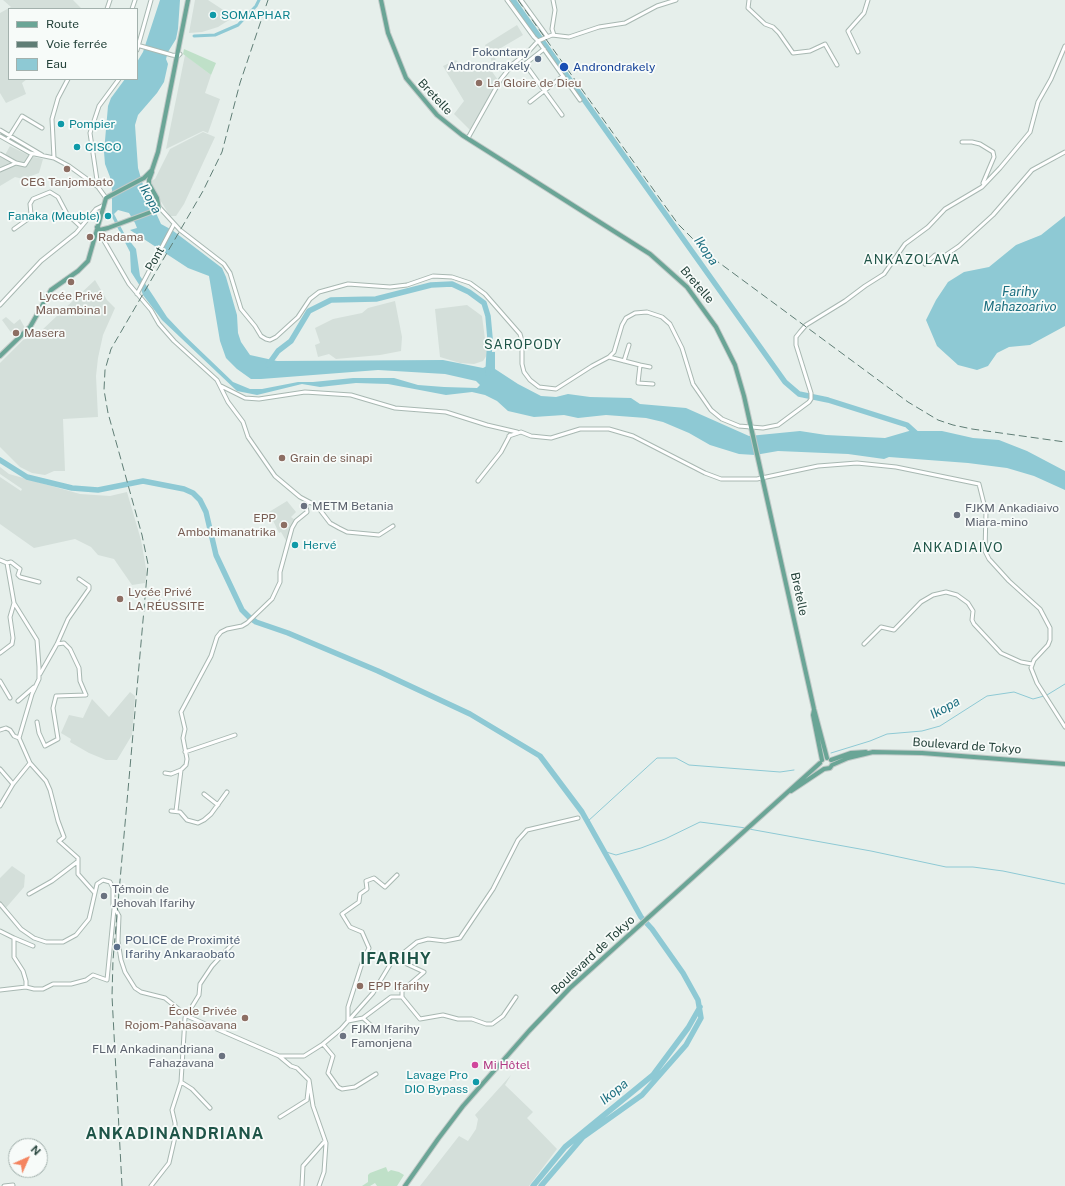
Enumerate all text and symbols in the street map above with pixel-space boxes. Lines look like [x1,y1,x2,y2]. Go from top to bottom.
legend [8,8,138,80]
place label: SOMAPHAR [221,8,290,22]
marker: SOMAPHAR [208,10,218,20]
text: Route [46,17,79,31]
text: Voie ferrée [46,37,107,51]
place label: Fokontany Androndrakely [448,45,530,73]
marker: Fokontany Androndrakely [533,54,543,64]
text: Eau [46,57,67,71]
place label: Androndrakely [573,60,655,74]
marker: Androndrakely [558,61,570,73]
street label: Bretelle [415,76,455,118]
place label: La Gloire de Dieu [487,76,581,90]
marker: La Gloire de Dieu [474,78,484,88]
place label: Pompier [69,117,115,131]
marker: Pompier [56,119,66,129]
place label: CISCO [85,140,122,154]
marker: CISCO [72,142,82,152]
marker: CEG Tanjombato [62,164,72,174]
place label: CEG Tanjombato [21,175,113,189]
water label: Ikopa [135,181,165,217]
place label: Fanaka (Meuble) [8,209,100,223]
marker: Fanaka (Meuble) [103,211,113,221]
place label: Radama [98,230,143,244]
marker: Radama [85,232,95,242]
water label: Ikopa [690,234,722,268]
street label: Pont [142,244,168,274]
district label: ANKAZOLAVA [863,252,961,268]
street label: Bretelle [677,264,717,306]
marker: Lycée Privé Manambina I [66,277,76,287]
water label: Farihy Mahazoarivo [983,284,1057,315]
place label: Lycée Privé Manambina I [35,289,107,317]
place label: Masera [24,326,65,340]
marker: Masera [11,328,21,338]
district label: SAROPODY [484,337,562,353]
place label: Grain de sinapi [290,451,372,465]
marker: Grain de sinapi [277,453,287,463]
place label: METM Betania [312,499,393,513]
marker: METM Betania [299,501,309,511]
place label: FJKM Ankadiaivo Miara-mino [965,501,1059,529]
marker: FJKM Ankadiaivo Miara-mino [952,510,962,520]
place label: EPP Ambohimanatrika [177,511,276,539]
marker: EPP Ambohimanatrika [279,520,289,530]
place label: Hervé [303,538,336,552]
marker: Hervé [290,540,300,550]
district label: ANKADIAIVO [913,540,1003,556]
street label: Bretelle [787,571,811,617]
place label: Lycée Privé LA RÉUSSITE [128,585,205,613]
marker: Lycée Privé LA RÉUSSITE [115,594,125,604]
water label: Ikopa [927,693,963,723]
street label: Boulevard de Tokyo [912,735,1022,757]
place label: Témoin de Jehovah Ifarihy [112,882,195,910]
marker: Témoin de Jehovah Ifarihy [99,891,109,901]
street label: Boulevard de Tokyo [548,913,638,997]
place label: POLICE de Proximité Ifarihy Ankaraobato [125,933,240,961]
marker: POLICE de Proximité Ifarihy Ankaraobato [112,942,122,952]
district label: IFARIHY [360,949,432,969]
place label: EPP Ifarihy [368,979,429,993]
marker: EPP Ifarihy [355,981,365,991]
place label: École Privée Rojom-Pahasoavana [125,1004,237,1032]
marker: École Privée Rojom-Pahasoavana [240,1013,250,1023]
place label: FJKM Ifarihy Famonjena [351,1022,420,1050]
marker: FJKM Ifarihy Famonjena [338,1031,348,1041]
place label: FLM Ankadinandriana Fahazavana [92,1042,214,1070]
marker: FLM Ankadinandriana Fahazavana [217,1051,227,1061]
place label: Mi Hôtel [483,1058,530,1072]
marker: Mi Hôtel [470,1060,480,1070]
place label: Lavage Pro DIO Bypass [404,1068,468,1096]
water label: Ikopa [597,1076,631,1108]
marker: Lavage Pro DIO Bypass [471,1077,481,1087]
district label: ANKADINANDRIANA [86,1124,264,1144]
north arrow [8,1138,48,1178]
text: N [28,1143,43,1158]

